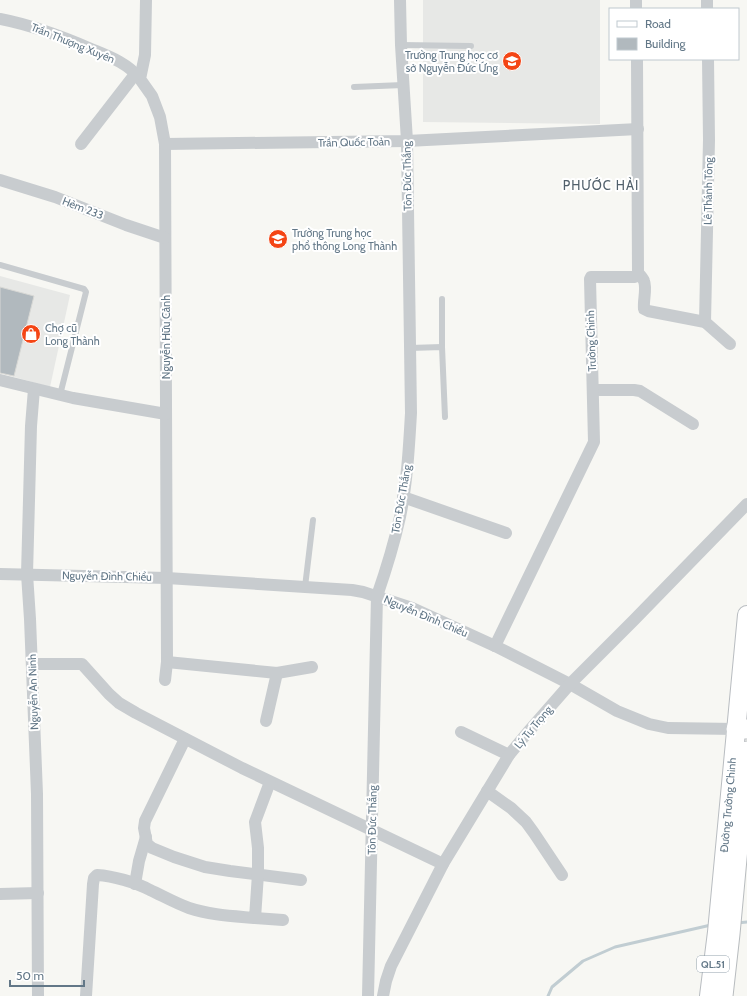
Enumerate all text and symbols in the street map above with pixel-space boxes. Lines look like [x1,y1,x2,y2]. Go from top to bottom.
legend [609,8,739,60]
text: Road [645,16,671,31]
street label: Trần Thượng Xuyên [29,20,117,66]
text: Building [645,36,687,51]
place label: Trường Trung học cơ sở Nguyễn Đức Ứng [405,48,499,75]
school or university icon: Trường Trung học cơ sở Nguyễn Đức Ứng [501,50,523,72]
street label: Trần Quốc Toản [318,134,390,150]
street label: Tôn Đức Thắng [399,141,415,211]
street label: Lê Thánh Tông [700,156,716,225]
district label: PHƯỚC HẢI [563,177,639,193]
street label: Hẻm 233 [60,194,106,222]
place label: Trường Trung học phổ thông Long Thành [292,226,397,253]
school or university icon: Trường Trung học phổ thông Long Thành [267,228,289,250]
street label: Nguyễn Hữu Cảnh [159,295,173,379]
street label: Trường Chinh [583,310,599,372]
place label: Chợ cũ Long Thành [45,321,100,348]
shop icon: Chợ cũ Long Thành [20,323,42,345]
street label: Tôn Đức Thắng [388,463,414,534]
street label: Nguyễn Đình Chiểu [62,568,152,584]
street label: Nguyễn Đình Chiểu [382,592,470,640]
street label: Nguyễn An Ninh [25,654,41,730]
street label: Lý Tự Trọng [511,702,555,751]
street label: Đường Trường Chinh [717,757,739,853]
street label: Tôn Đức Thắng [364,785,380,855]
road number: QL.51 [697,956,729,972]
scale bar [10,962,84,988]
text: 50 m [16,968,44,983]

